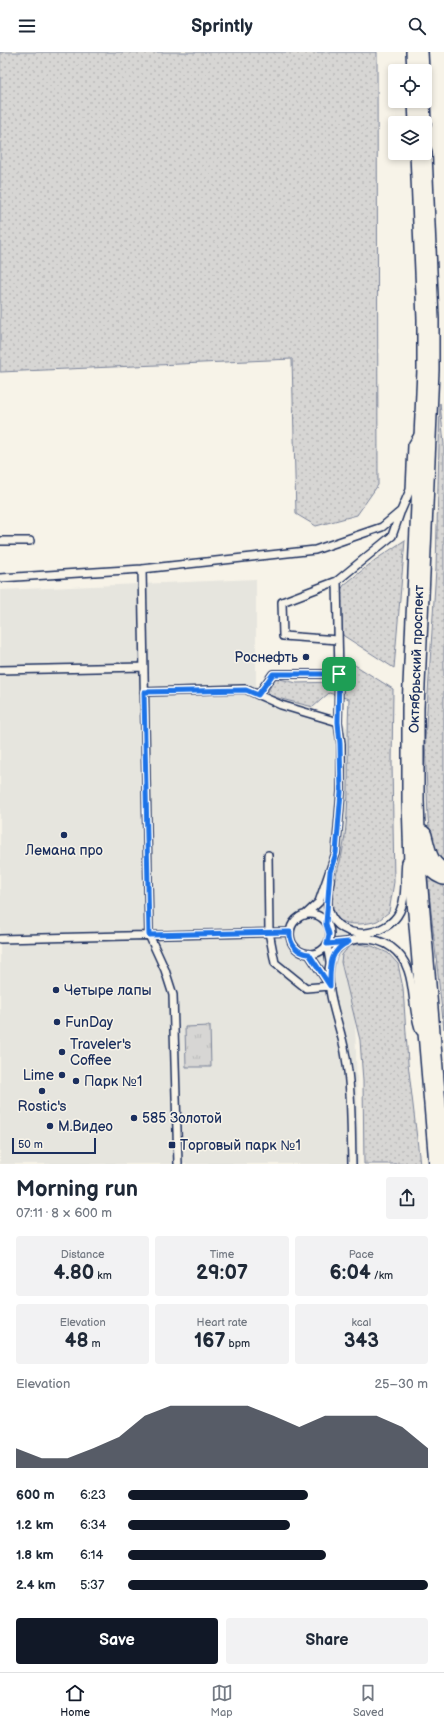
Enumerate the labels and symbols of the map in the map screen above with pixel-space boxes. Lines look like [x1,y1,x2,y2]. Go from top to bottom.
street label: Октябрьский проспект [405,584,428,733]
place label: Роснефть [234,649,298,666]
marker: Роснефть [301,652,311,662]
pin [322,657,356,691]
marker: Лемана про [59,830,69,840]
place label: Лемана про [24,842,103,859]
place label: Четыре лапы [64,982,152,999]
marker: Четыре лапы [51,985,61,995]
place label: FunDay [65,1014,114,1031]
marker: FunDay [52,1017,62,1027]
place label: Traveler's Coffee [70,1036,131,1069]
marker: Traveler's Coffee [57,1047,67,1057]
place label: Lime [23,1067,54,1084]
marker: Lime [57,1070,67,1080]
place label: Парк №1 [84,1073,142,1090]
marker: Парк №1 [71,1076,81,1086]
marker: Rostic's [37,1086,47,1096]
place label: Rostic's [18,1098,67,1115]
place label: 585 Золотой [142,1110,222,1127]
marker: 585 Золотой [129,1113,139,1123]
place label: М.Видео [58,1118,113,1135]
marker: М.Видео [45,1121,55,1131]
scale bar [12,1136,96,1155]
place label: Торговый парк №1 [180,1137,301,1154]
marker: Торговый парк №1 [167,1140,177,1150]

